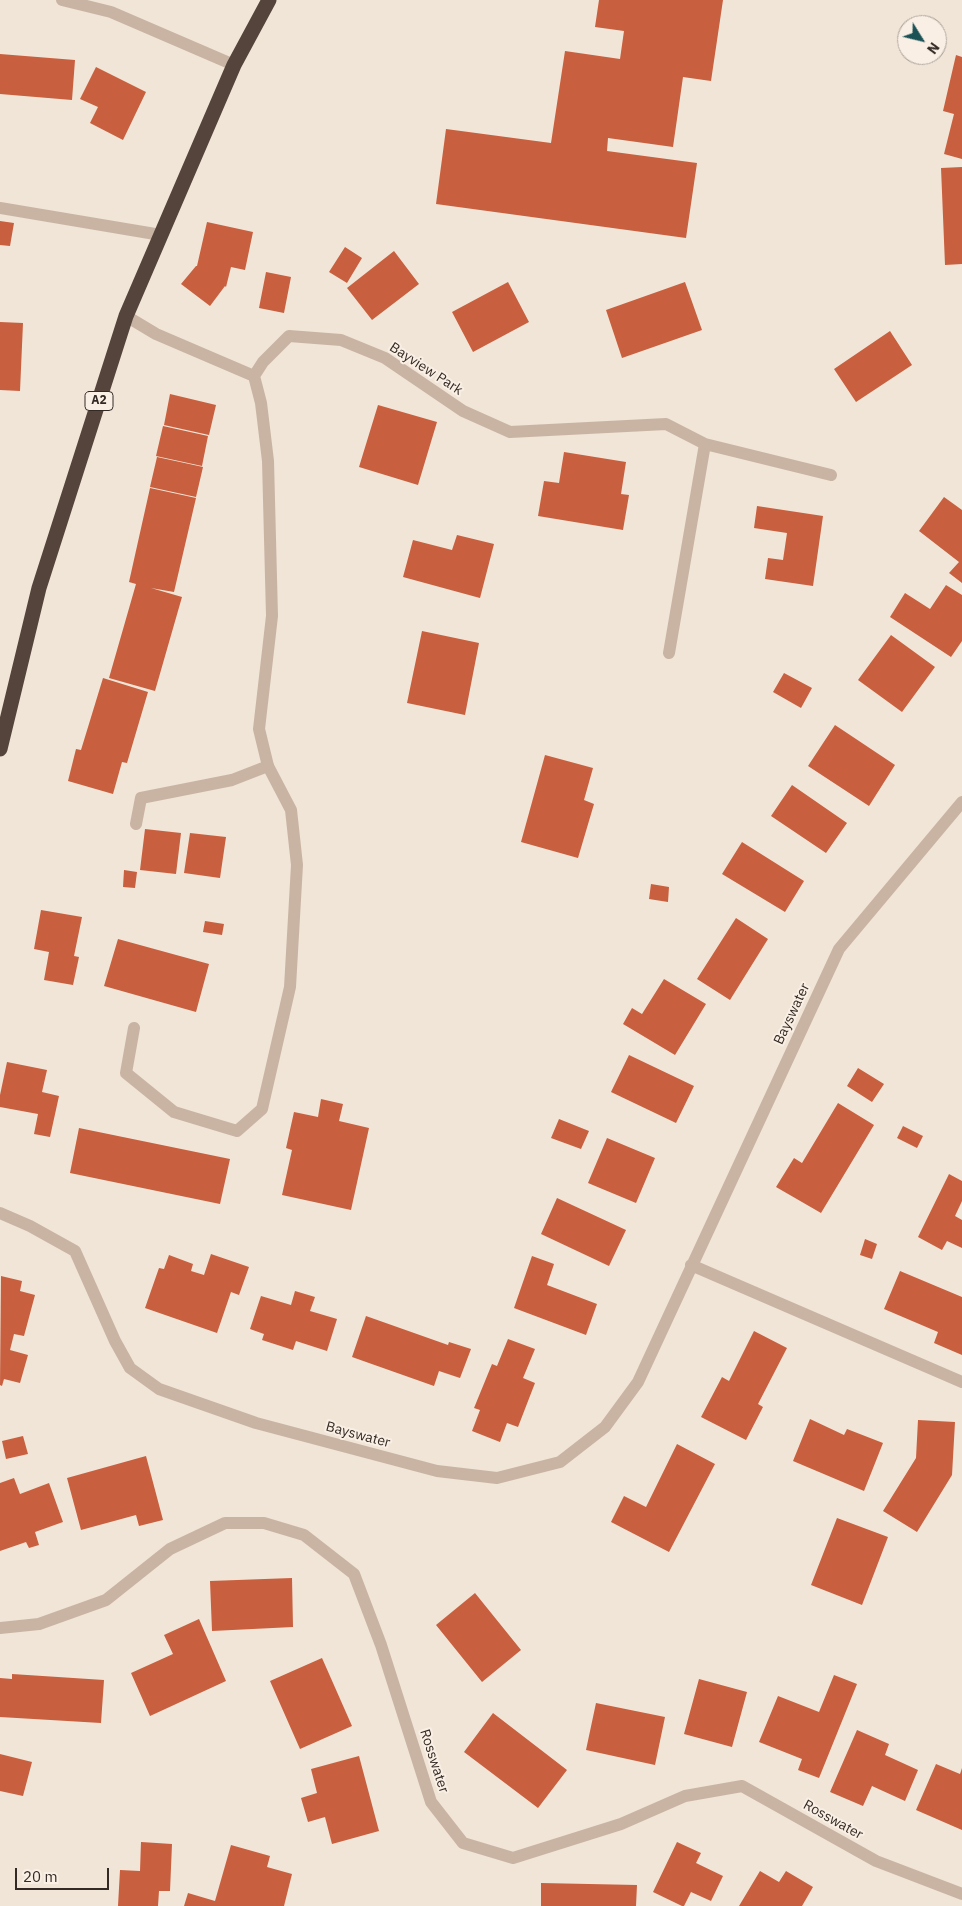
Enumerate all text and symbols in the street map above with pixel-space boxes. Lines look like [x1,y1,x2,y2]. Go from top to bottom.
north arrow [897,15,947,65]
text: N [923,39,944,58]
street label: Bayview Park [386,339,466,399]
road number: A2 [85,392,113,411]
street label: Bayswater [770,981,814,1047]
street label: Bayswater [324,1418,392,1452]
street label: Rosswater [416,1727,452,1795]
street label: Rosswater [800,1797,866,1843]
scale bar [18,1858,111,1890]
text: 20 m [23,1867,58,1886]

